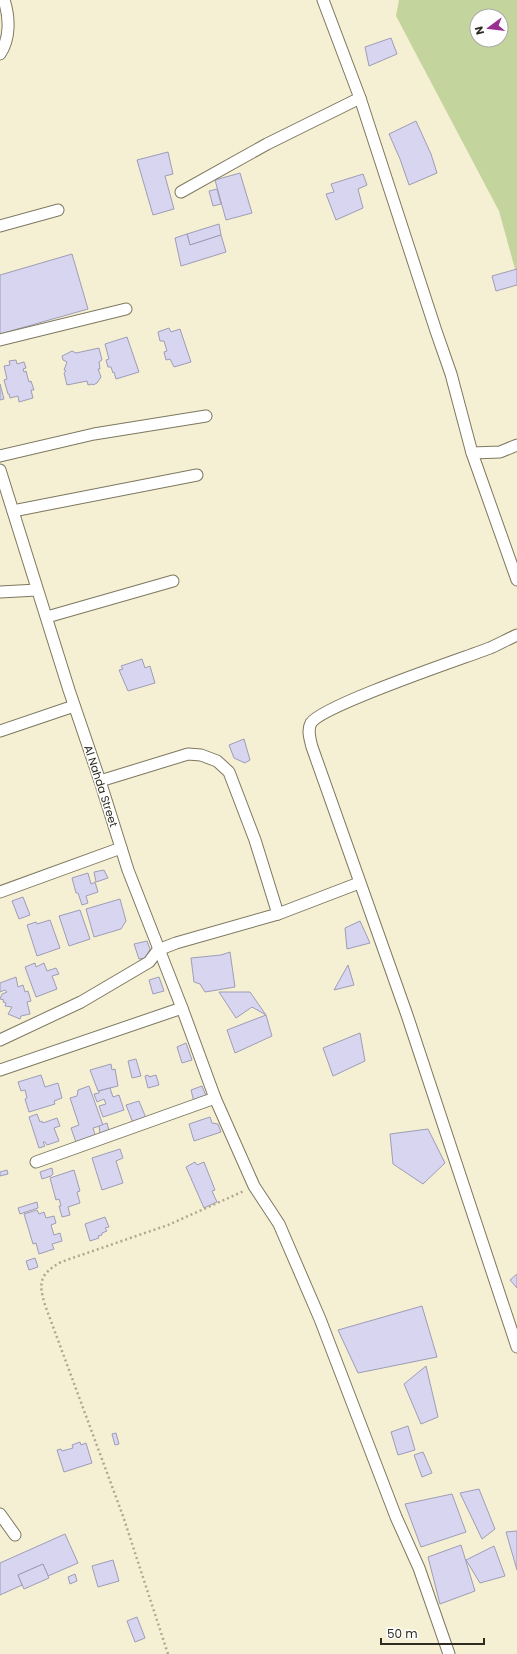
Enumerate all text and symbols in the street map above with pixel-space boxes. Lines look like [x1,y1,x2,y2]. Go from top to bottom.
north arrow [469,8,509,48]
text: N [471,25,488,37]
street label: Al Nahda Street [80,743,122,829]
scale bar [381,1620,484,1646]
text: 50 m [387,1625,418,1642]

